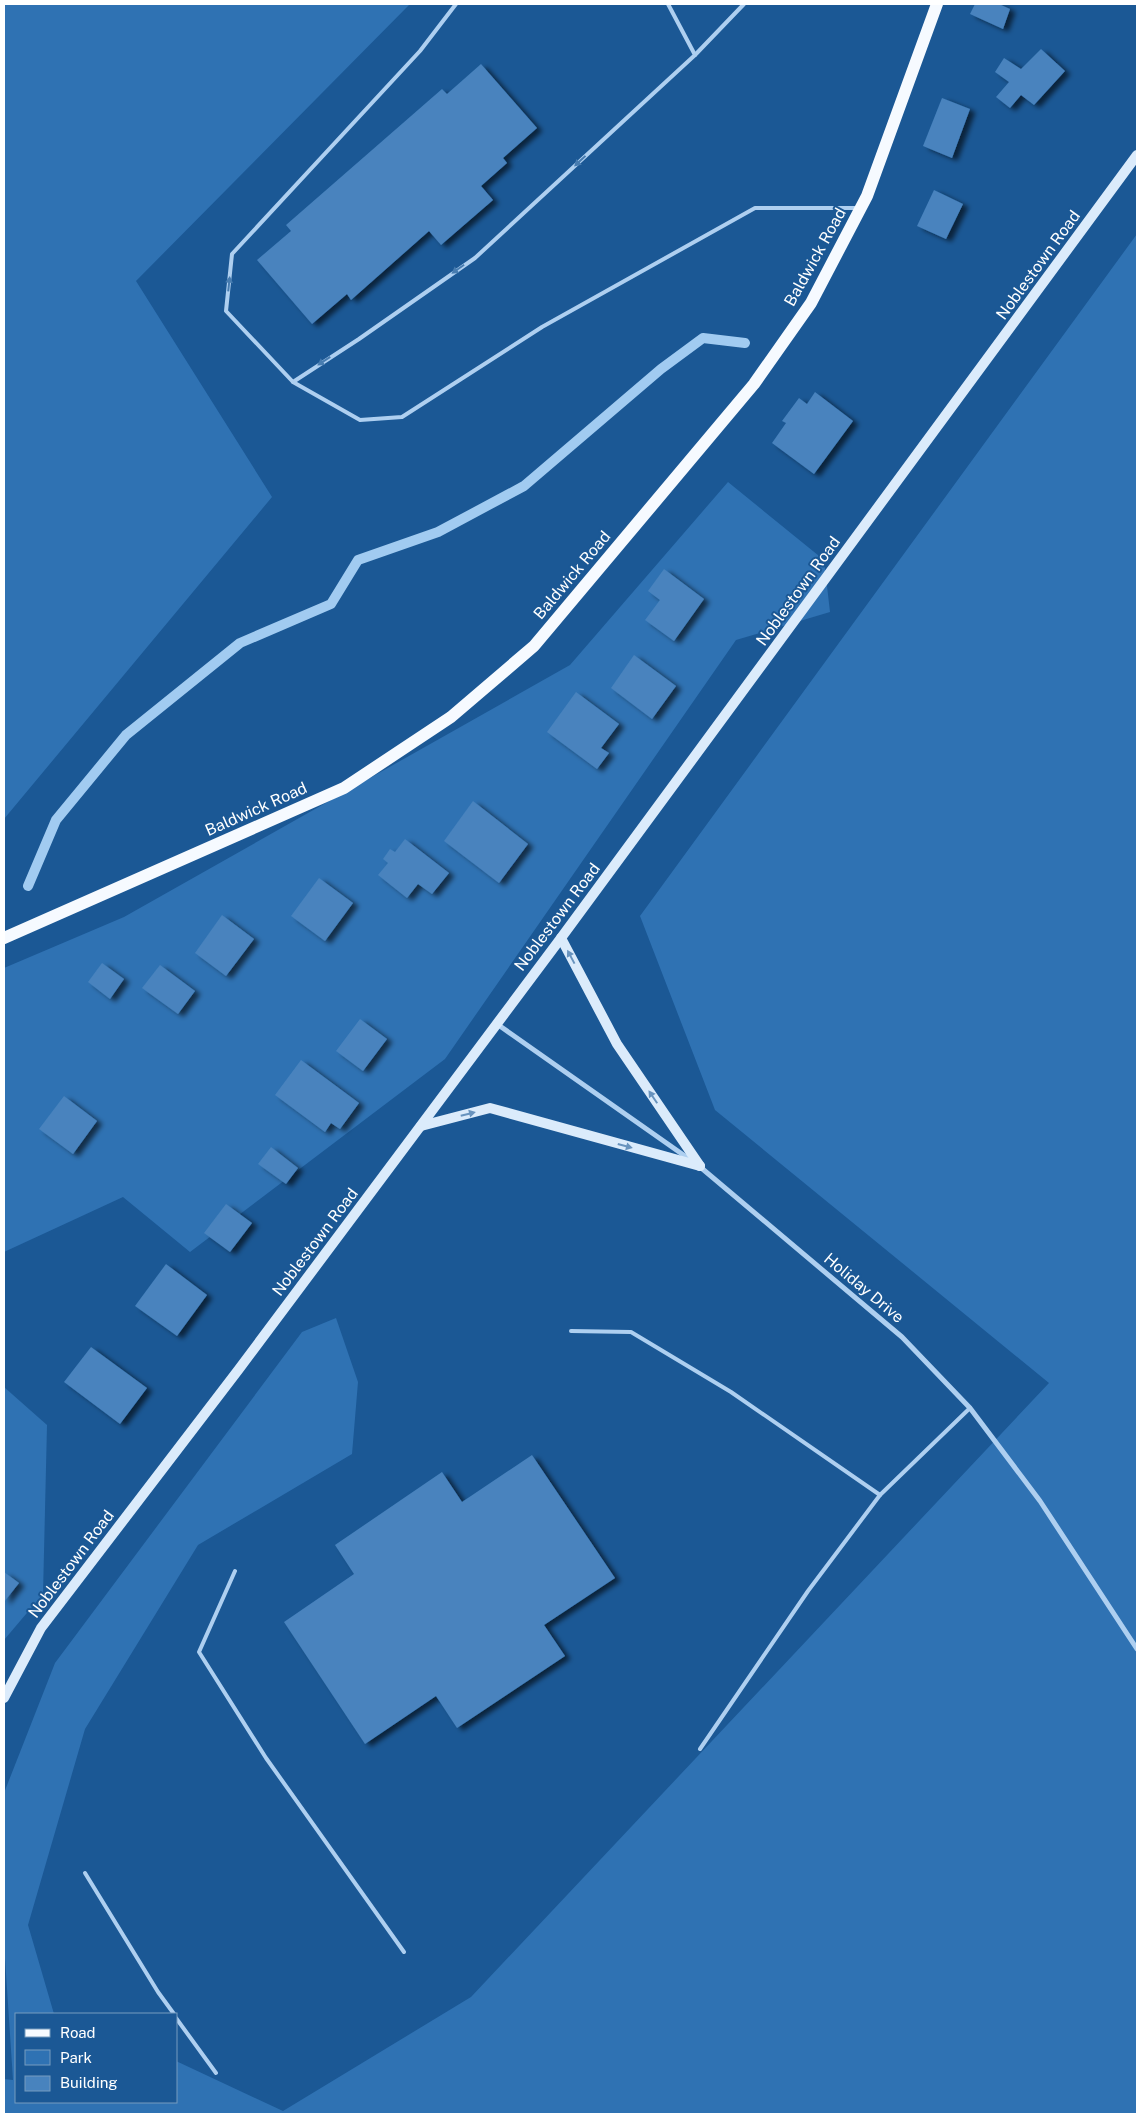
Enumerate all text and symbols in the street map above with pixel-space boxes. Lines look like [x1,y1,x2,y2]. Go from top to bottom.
one-way arrow [574,155,586,167]
street label: Baldwick Road [780,205,850,309]
street label: Noblestown Road [992,207,1084,323]
one-way arrow [451,264,465,274]
one-way arrow [225,275,233,291]
one-way arrow [318,356,331,366]
street label: Baldwick Road [530,527,614,623]
street label: Noblestown Road [752,533,844,649]
street label: Baldwick Road [202,778,310,840]
street label: Noblestown Road [510,859,604,975]
one-way arrow [567,950,575,964]
one-way arrow [648,1090,658,1104]
one-way arrow [461,1110,476,1118]
one-way arrow [617,1142,632,1150]
street label: Noblestown Road [268,1184,362,1300]
street label: Holiday Drive [820,1249,908,1327]
street label: Noblestown Road [24,1506,118,1622]
legend [15,2013,178,2103]
text: Road [60,2024,96,2041]
text: Park [60,2049,92,2066]
text: Building [60,2074,118,2091]

